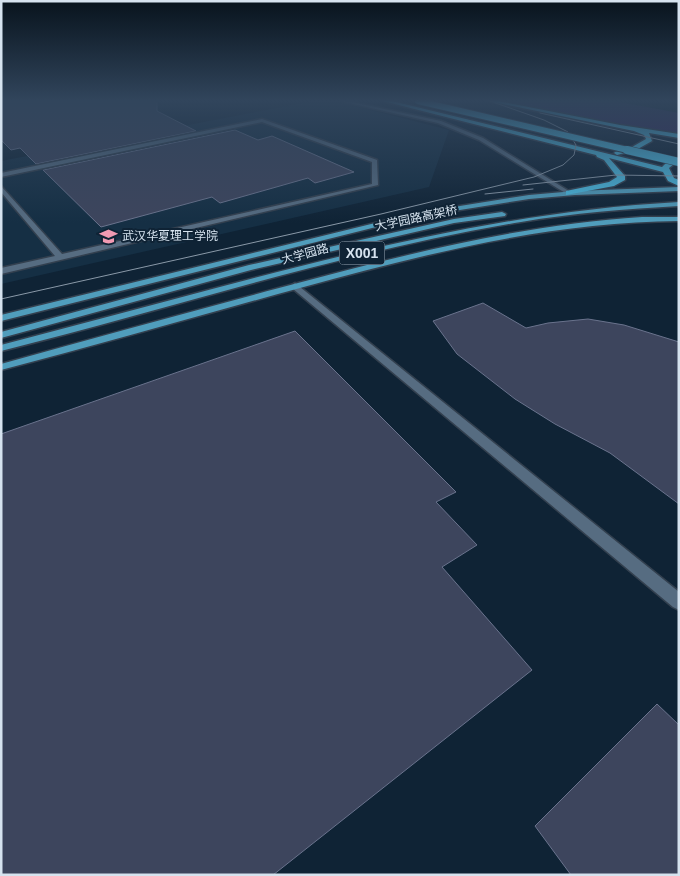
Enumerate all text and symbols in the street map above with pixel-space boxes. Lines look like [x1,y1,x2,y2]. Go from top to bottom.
street label: 大学园路高架桥 [373,202,459,234]
school or university icon: 武汉华夏理工学院 [98,226,118,246]
place label: 武汉华夏理工学院 [122,229,218,243]
street label: 大学园路 [280,241,330,267]
road number: X001 [340,242,384,264]

